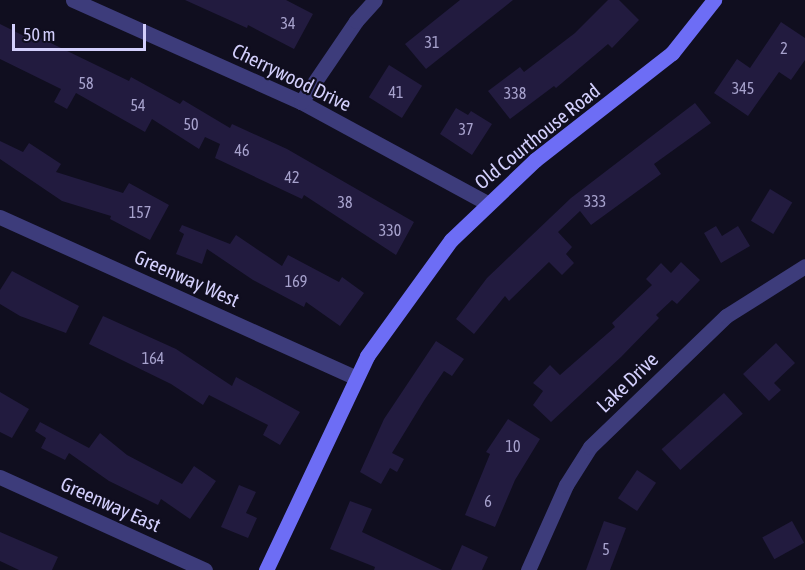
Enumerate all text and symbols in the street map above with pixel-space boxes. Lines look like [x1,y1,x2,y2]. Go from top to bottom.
scale bar [15,12,148,50]
house number: 34 [280,13,296,33]
text: 50 m [23,24,55,45]
house number: 31 [424,32,440,52]
street label: Cherrywood Drive [229,38,355,116]
house number: 2 [780,38,788,58]
house number: 58 [78,73,94,93]
street label: Old Courthouse Road [469,78,605,194]
house number: 345 [732,78,754,98]
house number: 41 [388,82,404,102]
house number: 338 [504,83,526,103]
house number: 54 [130,95,146,115]
house number: 50 [183,114,199,134]
house number: 37 [458,119,474,139]
house number: 46 [234,140,250,160]
house number: 42 [284,167,300,187]
house number: 333 [584,191,606,211]
house number: 38 [337,192,353,212]
house number: 157 [129,202,151,222]
house number: 330 [379,220,401,240]
street label: Greenway West [131,244,243,312]
house number: 169 [285,271,307,291]
street label: Lake Drive [591,347,663,417]
house number: 164 [142,348,164,368]
house number: 10 [505,436,521,456]
street label: Greenway East [57,471,165,537]
house number: 6 [484,491,492,511]
house number: 5 [602,539,610,559]

